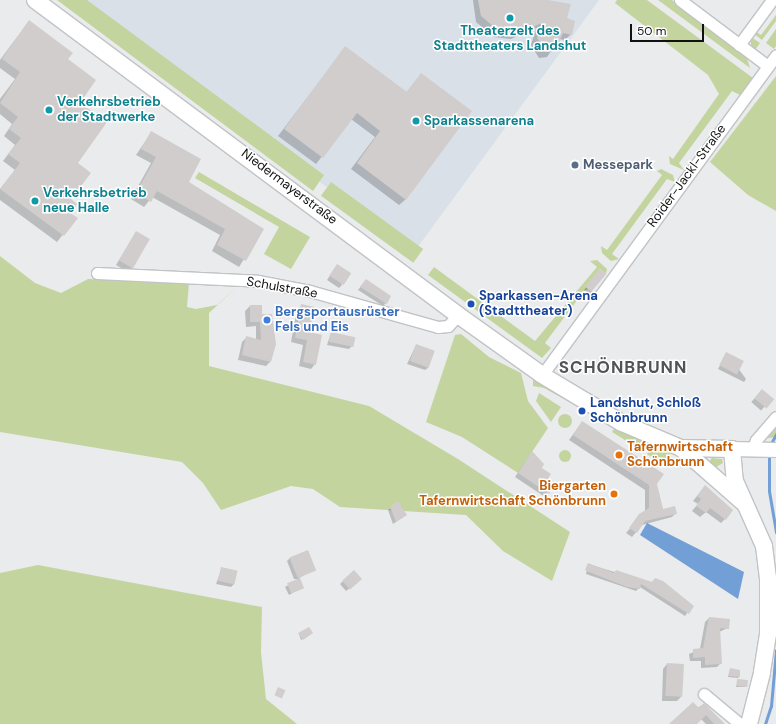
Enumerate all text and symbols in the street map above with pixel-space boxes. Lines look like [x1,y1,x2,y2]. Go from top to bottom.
marker: Theaterzelt des Stadttheaters Landshut [505,13,515,23]
scale bar [632,16,706,42]
text: 50 m [637,23,666,39]
place label: Theaterzelt des Stadttheaters Landshut [434,24,586,55]
place label: Verkehrsbetrieb der Stadtwerke [57,95,161,126]
marker: Verkehrsbetrieb der Stadtwerke [44,105,54,115]
place label: Sparkassenarena [424,113,534,129]
marker: Sparkassenarena [411,116,421,126]
street label: Roider-Jackl-Straße [644,122,730,230]
street label: Niedermayerstraße [238,146,340,228]
place label: Messepark [583,157,653,173]
marker: Messepark [570,160,580,170]
place label: Verkehrsbetrieb neue Halle [43,186,147,217]
marker: Verkehrsbetrieb neue Halle [30,196,40,206]
street label: Schulstraße [245,274,319,302]
place label: Sparkassen-Arena (Stadttheater) [479,289,598,320]
marker: Sparkassen-Arena (Stadttheater) [466,299,476,309]
place label: Bergsportausrüster Fels und Eis [275,305,400,336]
marker: Bergsportausrüster Fels und Eis [262,315,272,325]
district label: SCHÖNBRUNN [559,358,687,378]
place label: Landshut, Schloß Schönbrunn [590,396,701,427]
marker: Landshut, Schloß Schönbrunn [577,406,587,416]
place label: Tafernwirtschaft Schönbrunn [627,440,733,471]
marker: Tafernwirtschaft Schönbrunn [614,450,624,460]
place label: Biergarten Tafernwirtschaft Schönbrunn [419,479,606,510]
marker: Biergarten Tafernwirtschaft Schönbrunn [609,489,619,499]

